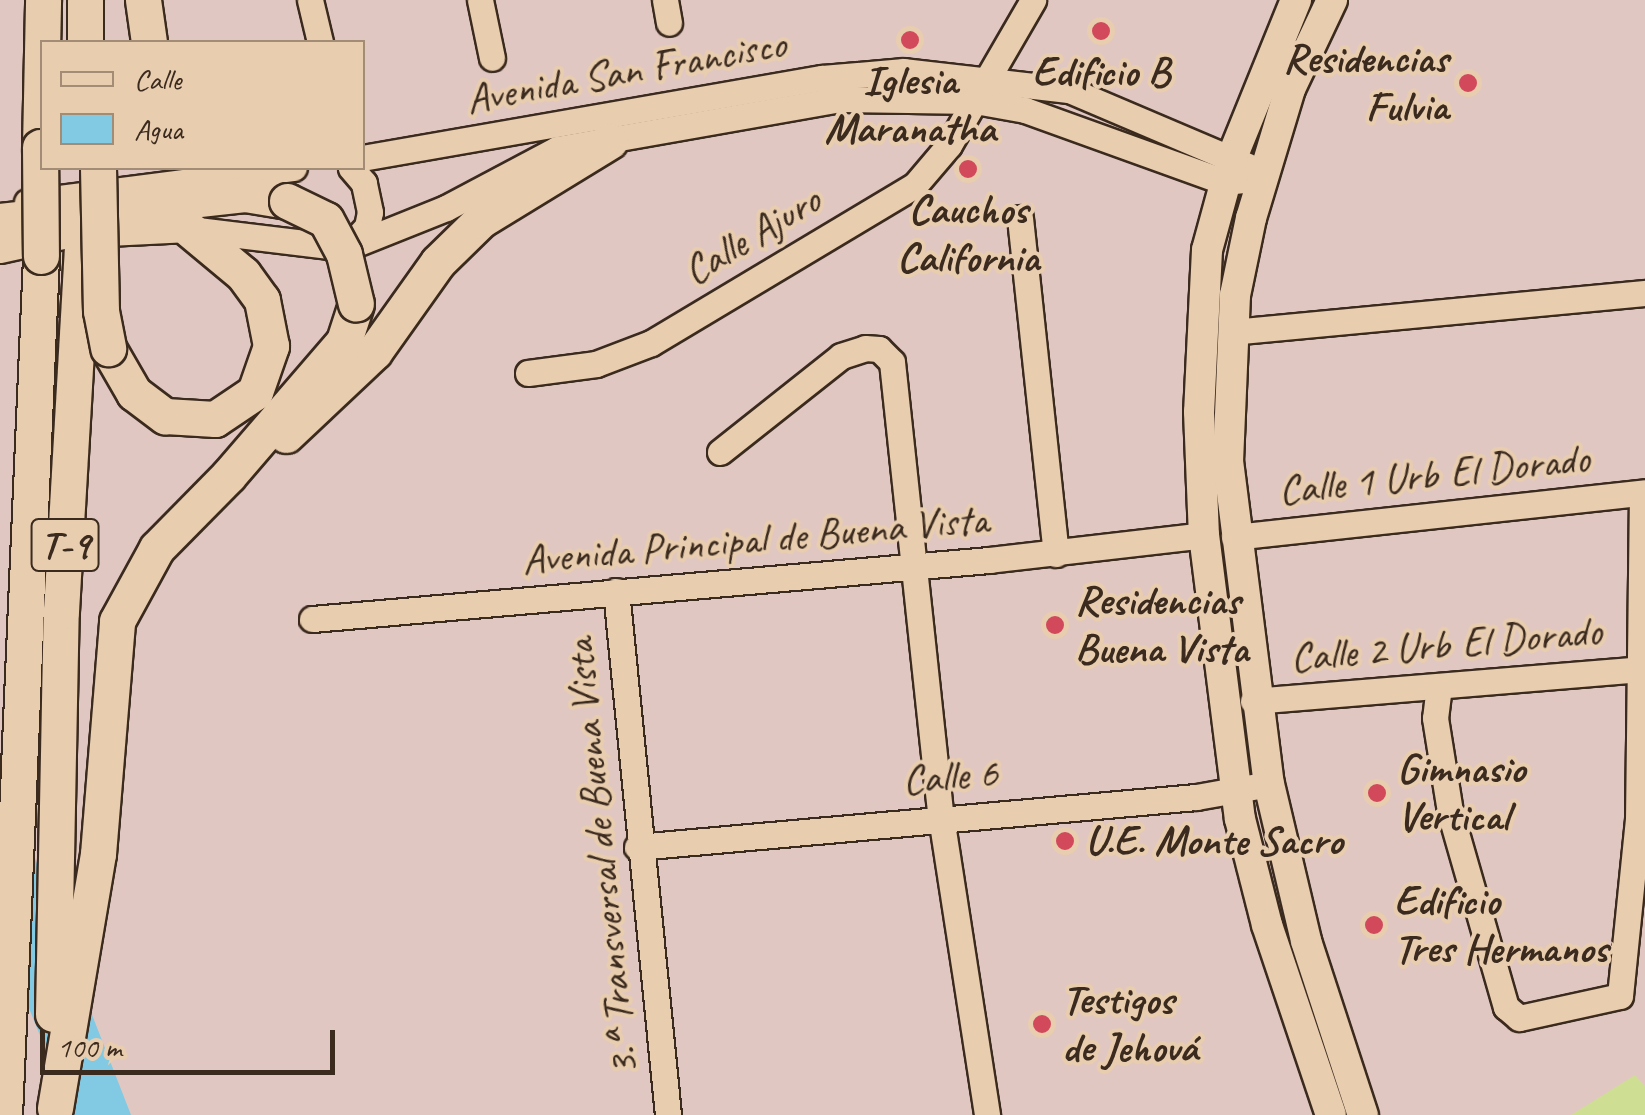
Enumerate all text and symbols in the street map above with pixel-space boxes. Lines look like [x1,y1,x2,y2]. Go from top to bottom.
street label: Avenida San Francisco [462,19,790,125]
marker: Edificio B [1090,20,1112,42]
marker: Iglesia Maranatha [899,29,921,51]
place label: Residencias Fulvia [1283,34,1448,132]
legend [40,40,365,170]
place label: Edificio B [1032,47,1170,97]
place label: Iglesia Maranatha [824,56,996,154]
text: Calle [134,60,181,98]
marker: Residencias Fulvia [1457,72,1479,94]
text: Agua [134,110,183,148]
marker: Cauchos California [957,158,979,180]
street label: Calle Ajuro [674,175,830,297]
place label: Cauchos California [897,185,1039,284]
street label: Calle 1 Urb El Dorado [1276,434,1592,516]
street label: Avenida Principal de Buena Vista [521,495,989,585]
road number: T-9 [30,510,100,580]
place label: Residencias Buena Vista [1075,576,1248,674]
street label: Calle 2 Urb El Dorado [1289,606,1603,684]
marker: Residencias Buena Vista [1044,614,1066,636]
street label: 3.ª Transversal de Buena Vista [554,637,650,1077]
place label: Gimnasio Vertical [1397,744,1525,842]
street label: Calle 6 [900,748,1000,806]
marker: Gimnasio Vertical [1366,782,1388,804]
place label: U.E. Monte Sacro [1085,816,1342,866]
marker: U.E. Monte Sacro [1054,830,1076,852]
place label: Edificio Tres Hermanos [1394,876,1609,974]
marker: Edificio Tres Hermanos [1363,914,1385,936]
place label: Testigos de Jehová [1062,975,1197,1074]
scale bar [45,1010,340,1072]
marker: Testigos de Jehová [1031,1013,1053,1035]
text: 100 m [57,1028,122,1066]

